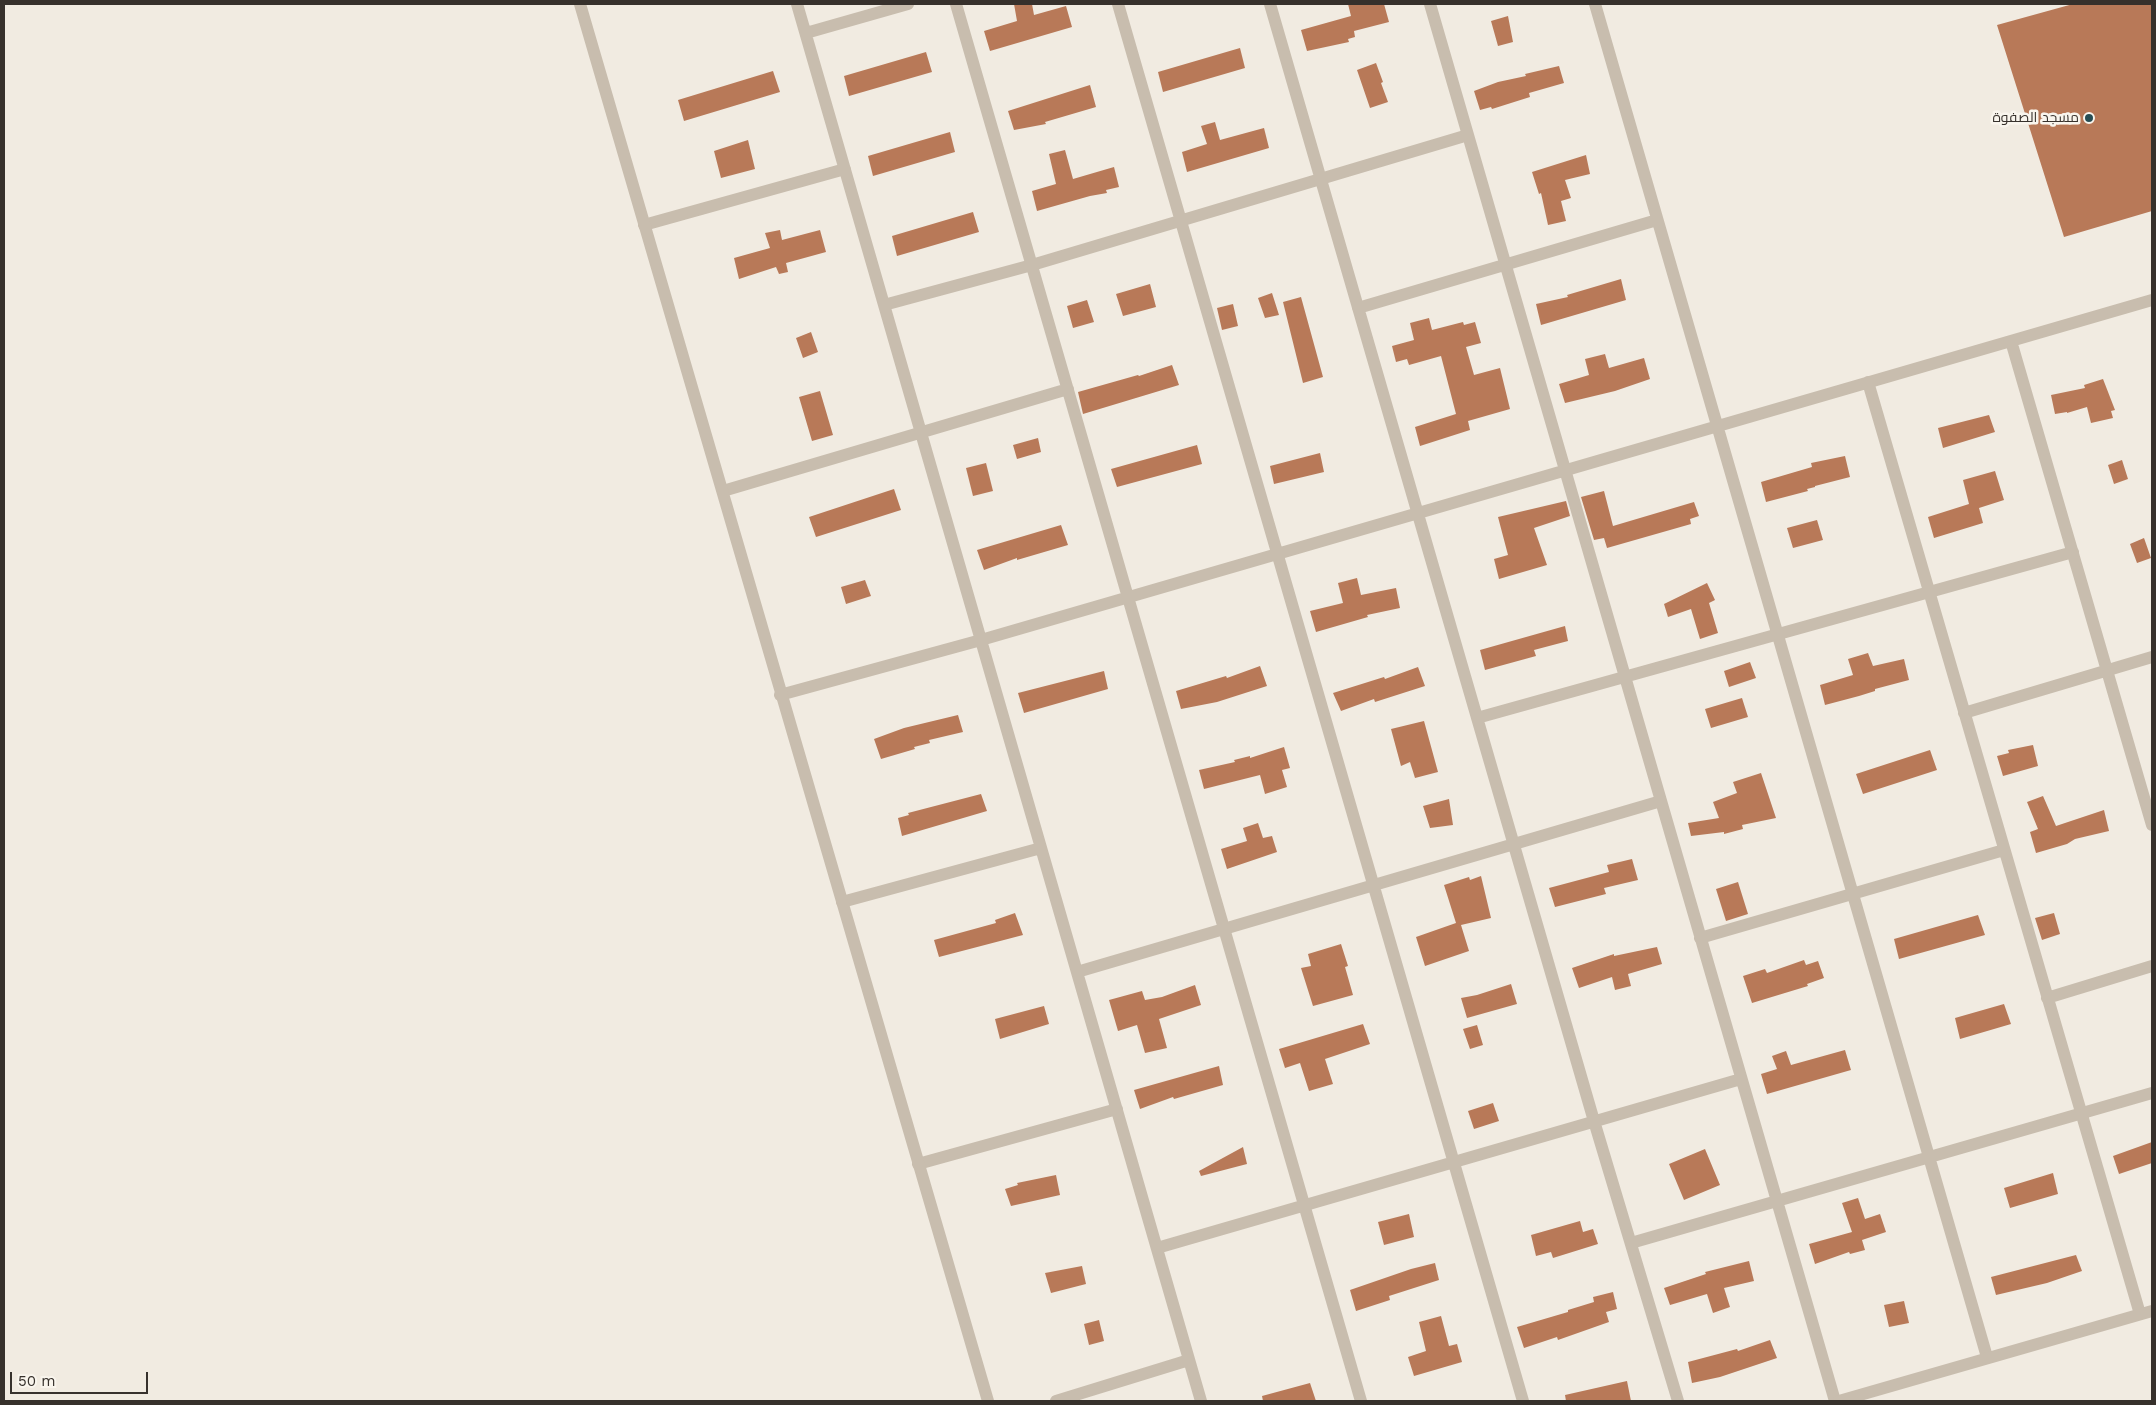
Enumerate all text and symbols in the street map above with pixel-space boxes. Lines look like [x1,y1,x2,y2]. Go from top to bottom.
place label: مسجد الصفوة [1992,110,2079,126]
marker: مسجد الصفوة [2083,112,2095,124]
scale bar [12,1362,150,1394]
text: 50 m [18,1372,55,1390]

